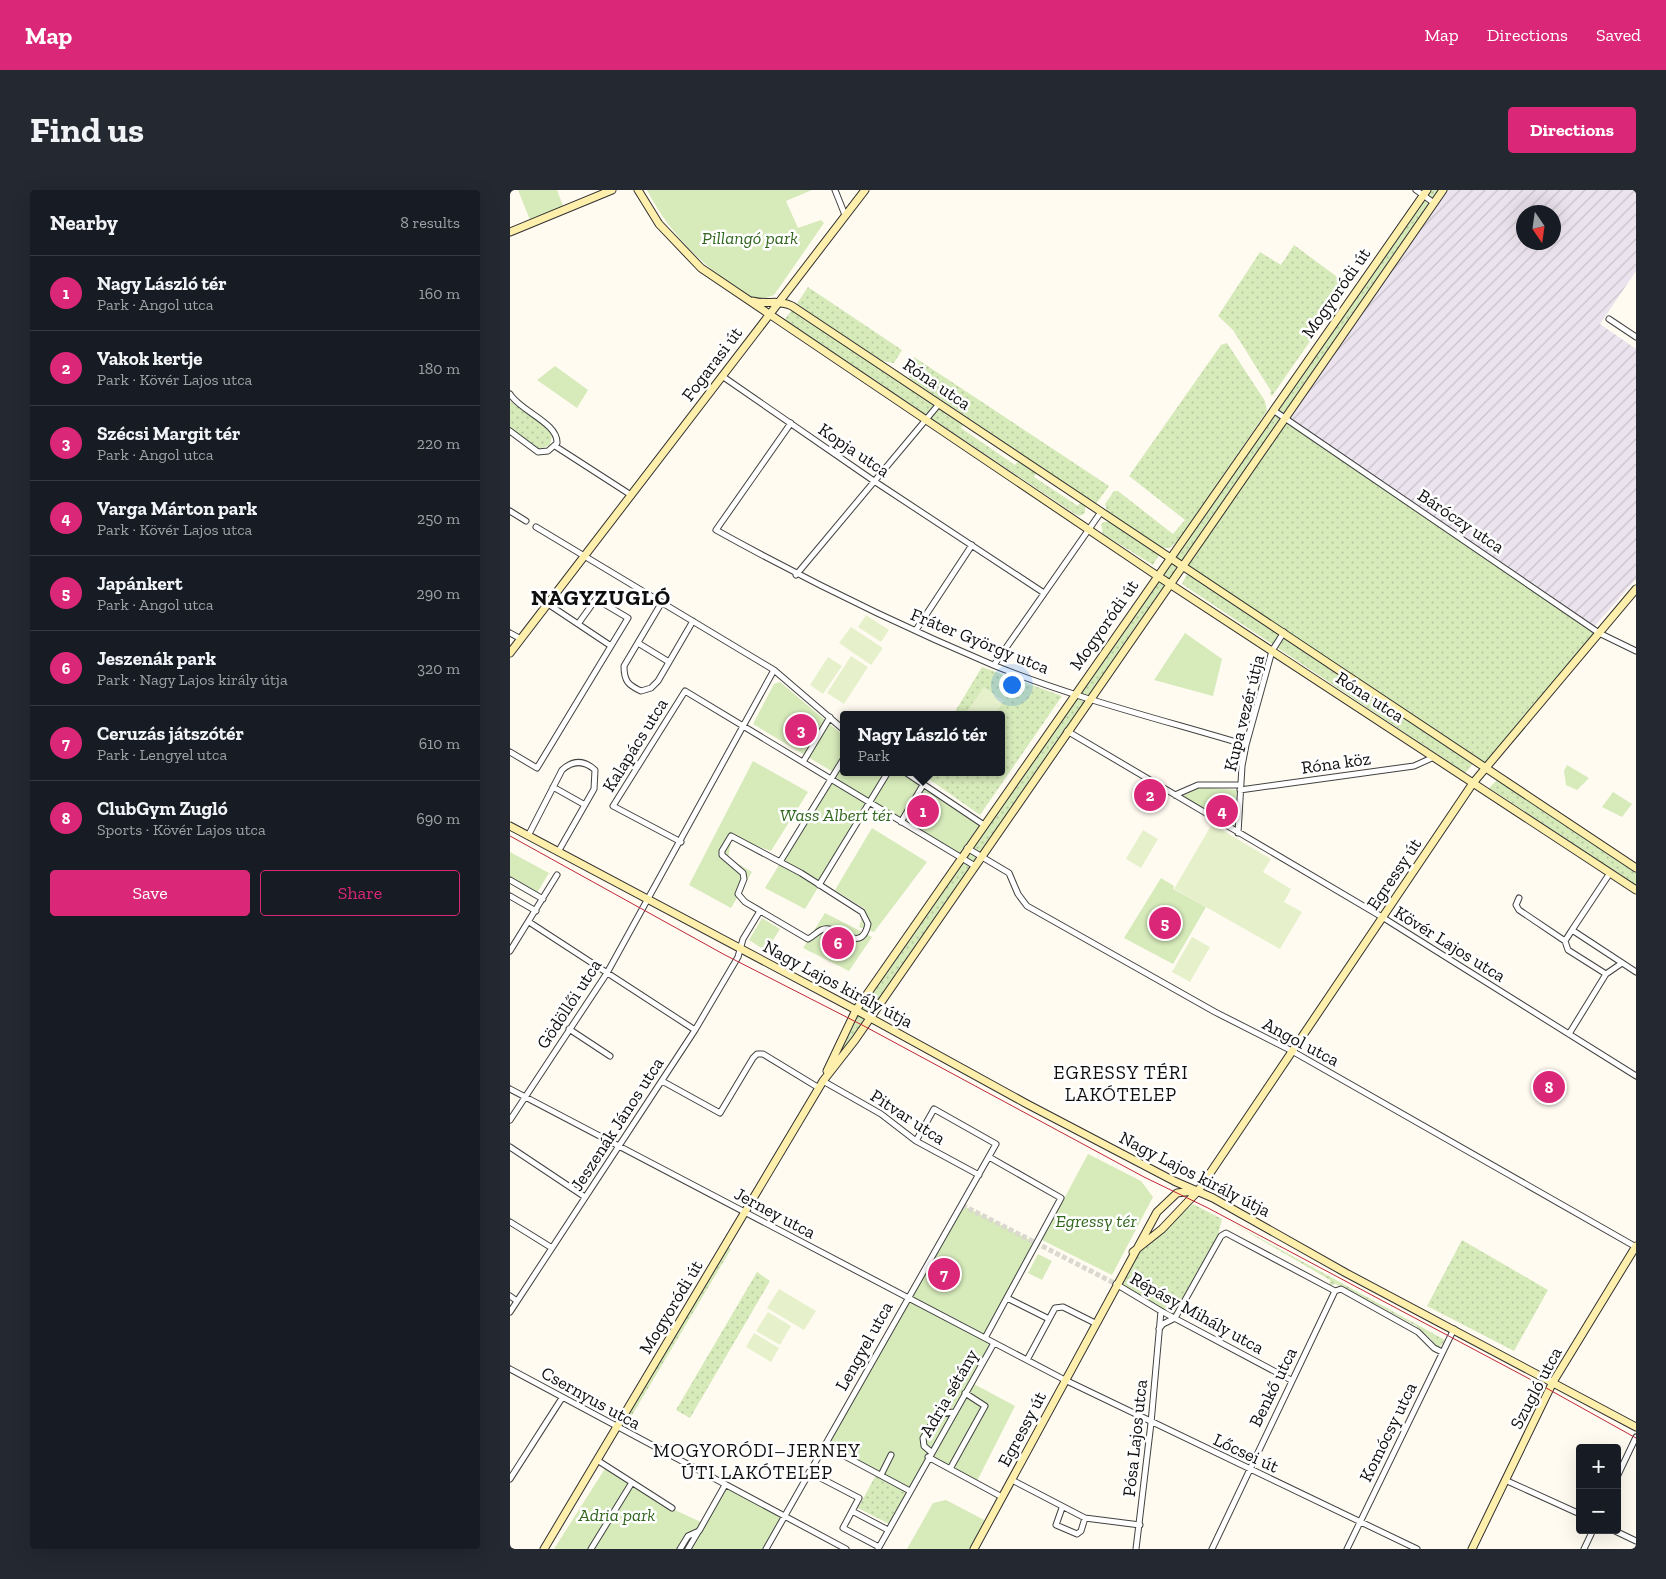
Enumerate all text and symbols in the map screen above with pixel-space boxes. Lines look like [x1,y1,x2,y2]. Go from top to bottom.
text: Map [25,21,72,50]
text: Map [1424,24,1459,46]
text: Directions [1487,24,1568,46]
text: Saved [1596,24,1641,46]
button: Directions [1508,107,1636,153]
text: Find us [30,109,144,151]
north arrow [1516,205,1561,250]
text: Nearby [50,210,118,235]
text: 8 results [400,213,460,232]
park label: Pillangó park [702,227,798,249]
street label: Mogyoródi út [1297,243,1375,342]
text: Nagy László tér [97,272,227,295]
text: 1 [63,284,69,303]
text: 160 m [419,284,460,303]
text: Park · Angol utca [97,295,213,314]
street label: Fogarasi út [677,322,747,406]
text: Vakok kertje [97,347,203,370]
street label: Róna utca [899,353,975,415]
text: 2 [62,359,70,378]
text: 180 m [419,359,460,378]
text: Park · Kövér Lajos utca [97,370,252,389]
street label: Kopja utca [814,418,894,482]
text: Szécsi Margit tér [97,422,240,445]
text: 3 [62,434,70,453]
text: 220 m [417,434,460,453]
text: Park · Angol utca [97,445,213,464]
street label: Báróczy utca [1414,484,1509,558]
text: Varga Márton park [97,497,257,520]
text: 4 [61,509,71,528]
text: 250 m [417,509,460,528]
text: Park · Kövér Lajos utca [97,520,252,539]
text: Japánkert [97,572,183,595]
street label: Mogyoródi út [1065,575,1143,674]
text: 5 [62,584,70,603]
text: 290 m [417,584,460,603]
district label: NAGYZUGLÓ [531,584,671,611]
text: Park · Angol utca [97,595,213,614]
street label: Fráter György utca [907,603,1053,679]
text: Jeszenák park [97,647,216,670]
street label: Kupa vezér útja [1219,652,1269,774]
text: 6 [62,659,70,678]
text: 320 m [417,659,460,678]
street label: Róna utca [1332,667,1409,727]
text: Park · Nagy Lajos király útja [97,670,288,689]
your location [999,672,1025,698]
street label: Kalapács utca [597,694,673,796]
pin: 3 [785,711,817,749]
popup [840,711,1005,776]
text: Ceruzás játszótér [97,722,244,745]
text: Nagy László tér [858,723,987,746]
text: 7 [62,734,70,753]
text: 610 m [419,734,460,753]
text: Park · Lengyel utca [97,745,227,764]
text: Park [858,746,890,765]
street label: Róna köz [1300,747,1372,779]
pin: 2 [1134,776,1166,814]
pin: 1 [907,792,939,830]
pin: 4 [1206,792,1238,830]
text: ClubGym Zugló [97,797,228,820]
park label: Wass Albert tér [780,804,893,826]
text: 8 [62,809,70,828]
text: 690 m [416,809,460,828]
text: Sports · Kövér Lajos utca [97,820,266,839]
street label: Egressy út [1362,834,1426,914]
button: Save [50,870,250,916]
button: Share [260,870,460,916]
street label: Kövér Lajos utca [1390,901,1510,987]
pin: 5 [1149,904,1181,942]
pin: 6 [822,924,854,962]
street label: Nagy Lajos király útja [759,935,917,1033]
street label: Gödöllői utca [532,955,606,1053]
street label: Angol utca [1259,1013,1343,1072]
street label: Jeszenák János utca [566,1053,669,1195]
district label: EGRESSY TÉRI LAKÓTELEP [1053,1061,1189,1106]
pin: 8 [1533,1068,1565,1106]
street label: Pitvar utca [866,1085,950,1150]
street label: Nagy Lajos király útja [1116,1126,1274,1222]
street label: Jerney utca [731,1182,820,1244]
park label: Egressy tér [1055,1210,1137,1232]
pin: 7 [928,1255,960,1293]
street label: Mogyoródi út [634,1256,708,1358]
street label: Répásy Mihály utca [1126,1267,1268,1359]
street label: Lengyel utca [830,1297,898,1394]
street label: Benkő utca [1244,1343,1302,1430]
street label: Szugló utca [1505,1343,1567,1433]
street label: Adria sétány [915,1345,983,1441]
street label: Csernyus utca [537,1362,645,1435]
street label: Pósa Lajos utca [1118,1378,1152,1498]
street label: Komócsy utca [1354,1378,1422,1485]
street label: Egressy út [993,1387,1051,1470]
street label: Lőcsei út [1210,1428,1282,1478]
district label: MOGYORÓDI–JERNEY ÚTI LAKÓTELEP [653,1439,861,1484]
map controls [1576,1444,1621,1534]
button: + [1576,1444,1621,1489]
button: − [1576,1489,1621,1534]
park label: Adria park [578,1504,655,1526]

